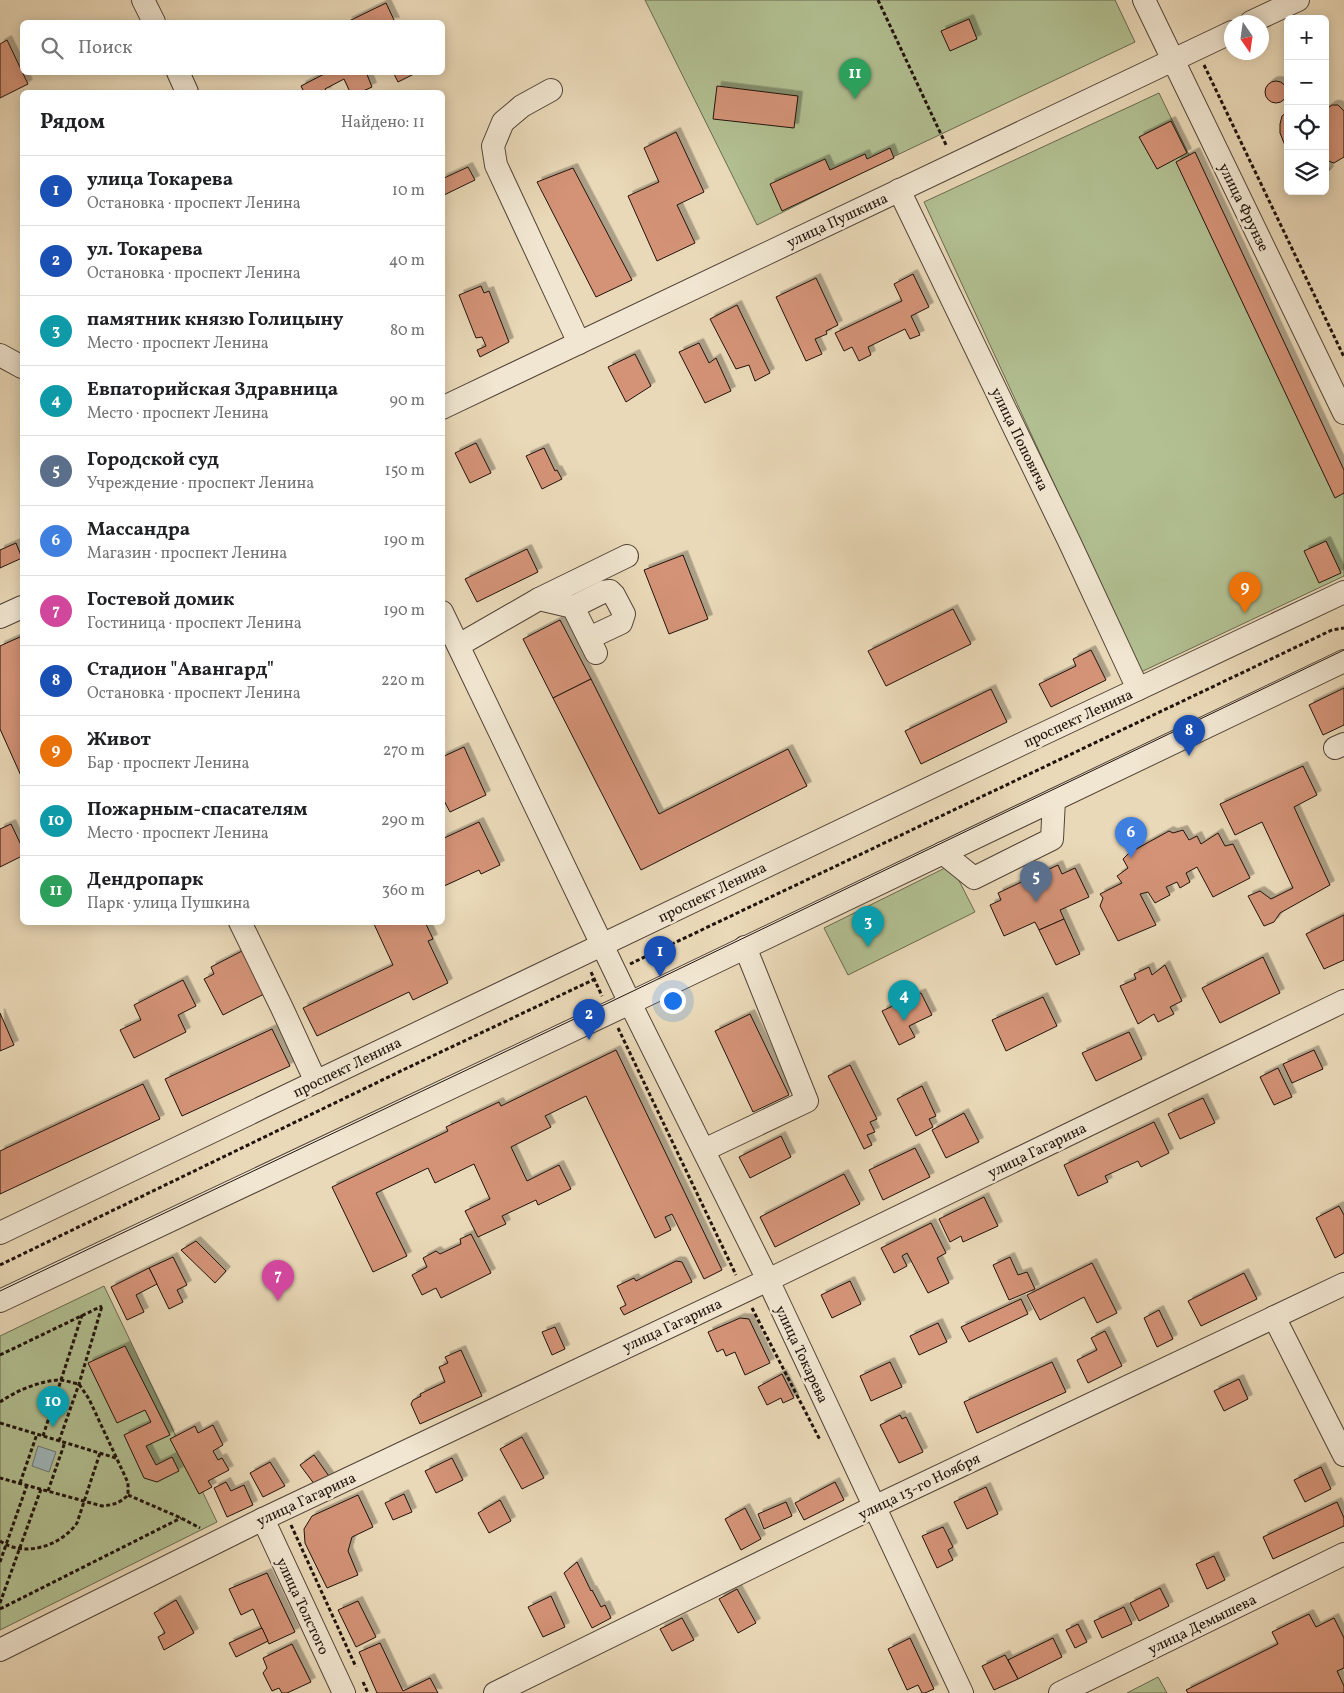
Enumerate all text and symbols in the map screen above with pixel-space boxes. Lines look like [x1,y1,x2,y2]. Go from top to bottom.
north arrow [1224,15,1269,60]
map controls [1284,15,1329,195]
button: + [1284,15,1329,60]
search box [20,20,445,75]
icon: search [38,34,66,62]
text: Поиск [78,35,132,61]
pin: 11 [839,58,871,99]
button: − [1284,60,1329,105]
button: locate [1284,105,1329,150]
text: Рядом [40,108,105,137]
text: Найдено: 11 [341,112,425,134]
button: layers [1284,150,1329,195]
street label: улица Фрунзе [1212,160,1273,255]
text: улица Токарева [87,167,233,193]
text: 1 [53,180,59,202]
text: 10 m [392,180,425,202]
street label: улица Пушкина [783,189,892,254]
text: Остановка · проспект Ленина [87,193,301,215]
text: ул. Токарева [87,237,203,263]
text: 2 [52,250,60,272]
text: 40 m [389,250,425,272]
text: Остановка · проспект Ленина [87,263,301,285]
text: памятник князю Голицыну [87,307,343,333]
text: 3 [52,320,60,342]
text: 80 m [390,320,425,342]
text: Место · проспект Ленина [87,333,269,355]
text: Евпаторийская Здравница [87,377,338,403]
street label: улица Поповича [984,384,1053,495]
text: 4 [51,390,61,412]
text: 90 m [389,390,425,412]
text: Место · проспект Ленина [87,403,269,425]
text: Городской суд [87,447,219,473]
text: 5 [52,460,60,482]
text: 150 m [384,460,425,482]
text: Учреждение · проспект Ленина [87,473,314,495]
text: Массандра [87,517,190,543]
text: 6 [52,530,60,552]
text: 190 m [383,530,425,552]
text: Магазин · проспект Ленина [87,543,287,565]
pin: 9 [1229,572,1261,613]
text: Гостевой домик [87,587,234,613]
text: 7 [52,600,60,622]
text: 190 m [383,600,425,622]
text: Гостиница · проспект Ленина [87,613,302,635]
text: Стадион "Авангард" [87,657,274,683]
text: 8 [52,670,60,692]
text: 220 m [381,670,425,692]
text: Остановка · проспект Ленина [87,683,301,705]
street label: проспект Ленина [1020,685,1137,754]
pin: 8 [1173,715,1205,756]
text: Живот [87,727,151,753]
text: 9 [52,740,60,762]
text: 270 m [383,740,425,762]
text: Бар · проспект Ленина [87,753,249,775]
text: Пожарным-спасателям [87,797,307,823]
text: 10 [48,810,64,832]
text: 290 m [381,810,425,832]
pin: 6 [1115,817,1147,858]
text: Место · проспект Ленина [87,823,269,845]
street label: проспект Ленина [655,858,771,929]
pin: 5 [1020,861,1052,902]
text: Дендропарк [87,867,203,893]
text: 11 [50,880,62,902]
text: 360 m [382,880,425,902]
text: Парк · улица Пушкина [87,893,250,915]
pin: 3 [852,906,884,947]
pin: 1 [644,936,676,977]
pin: 4 [888,980,920,1021]
your location [660,988,686,1014]
pin: 2 [573,999,605,1040]
street label: проспект Ленина [290,1033,406,1104]
street label: улица Гагарина [985,1118,1091,1184]
pin: 7 [262,1260,294,1301]
street label: улица Гагарина [619,1294,726,1359]
street label: улица Токарева [769,1302,833,1407]
pin: 10 [37,1386,69,1427]
street label: улица 13-го Ноября [855,1449,984,1526]
street label: улица Гагарина [253,1468,360,1533]
street label: улица Толстого [270,1555,333,1659]
street label: улица Демышева [1145,1590,1260,1661]

